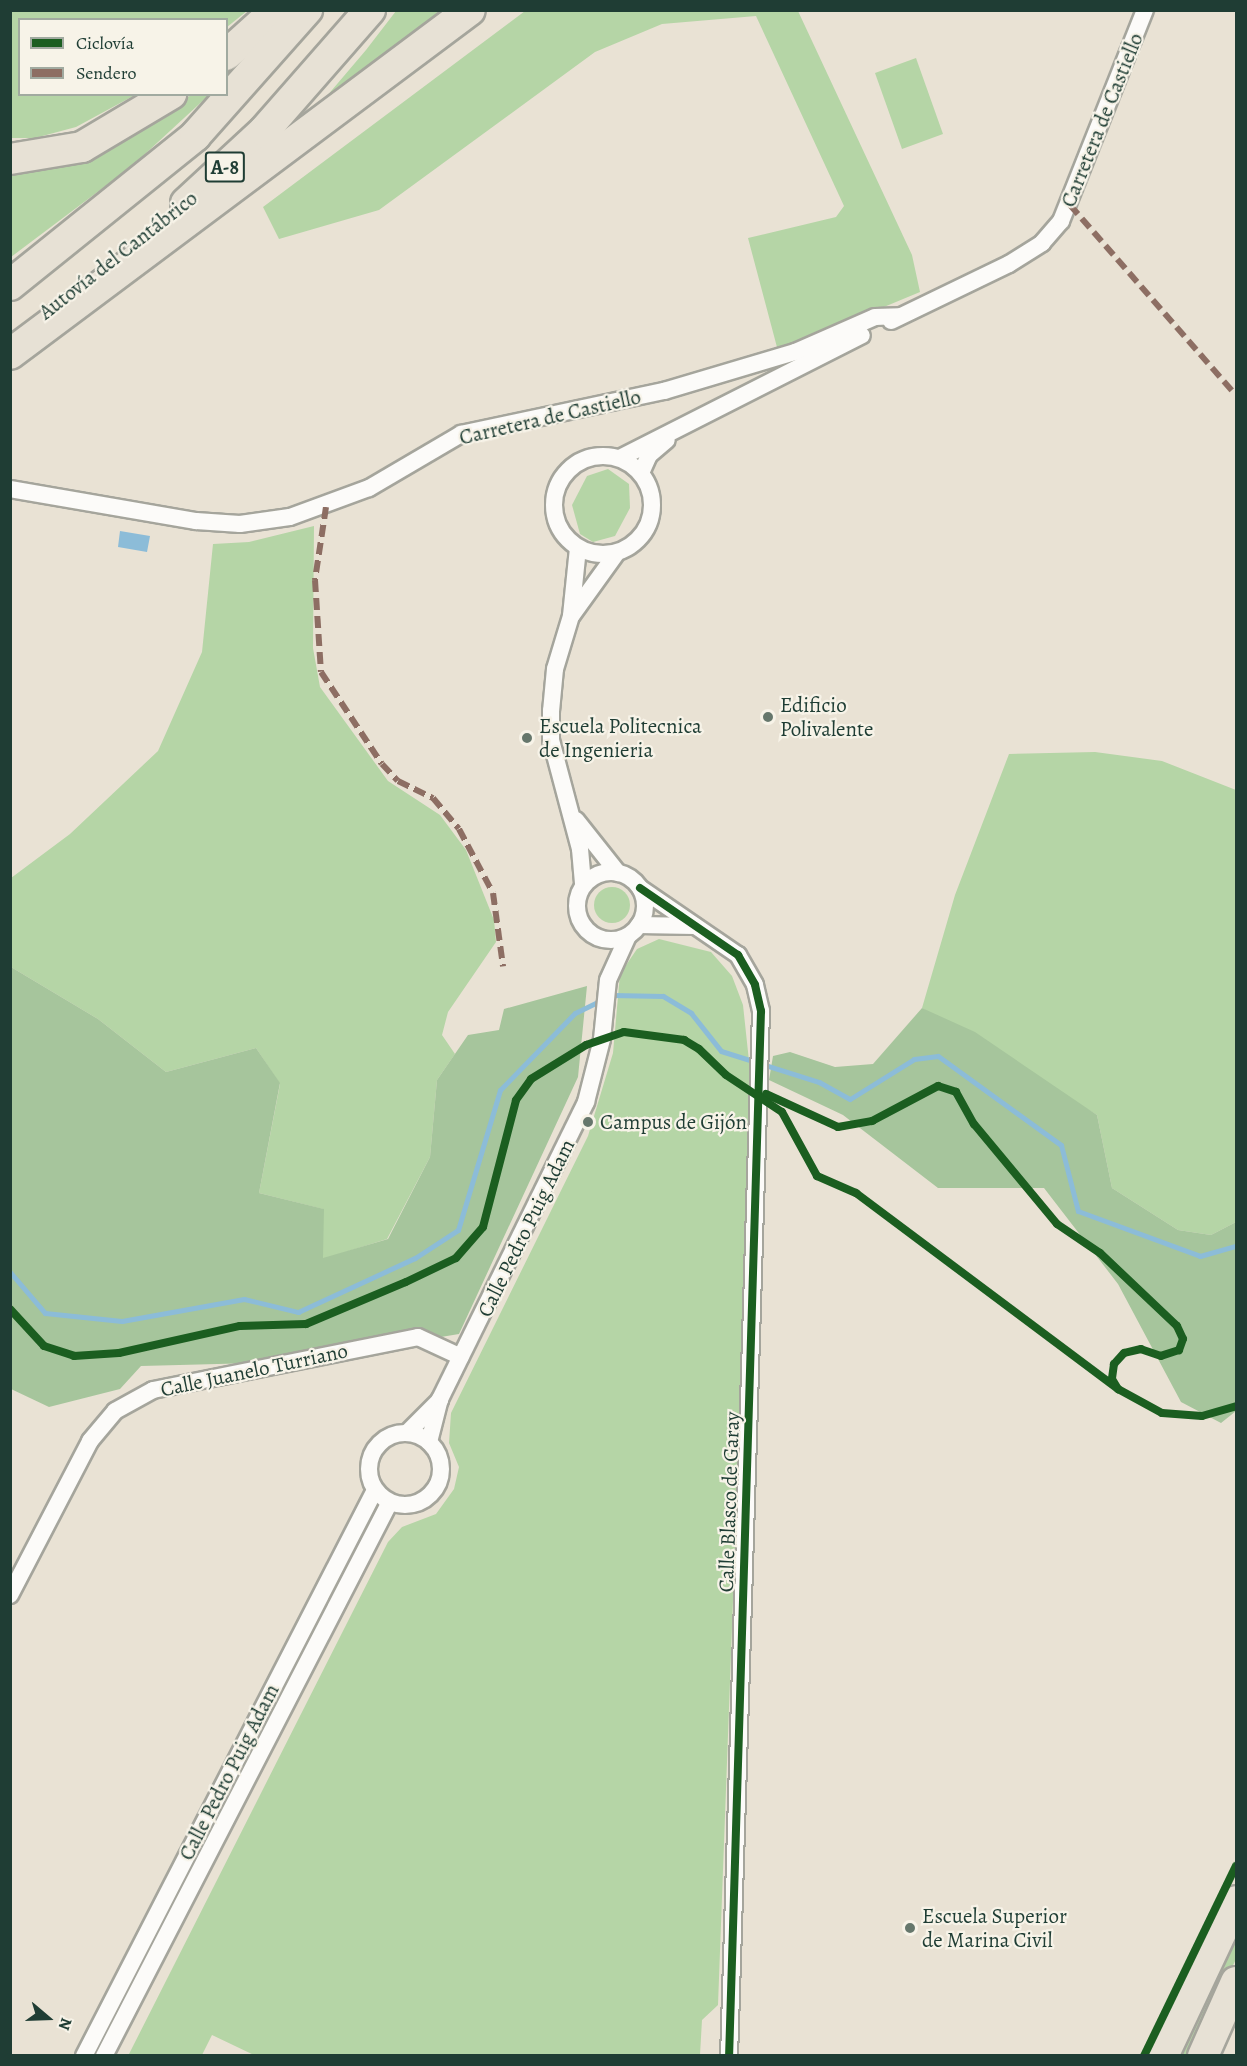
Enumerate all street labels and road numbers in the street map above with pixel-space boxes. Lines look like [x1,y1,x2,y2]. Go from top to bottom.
street label: Carretera de Castiello [1056,29,1148,211]
road number: A-8 [204,150,246,184]
street label: Autovía del Cantábrico [34,185,202,325]
street label: Carretera de Castiello [457,384,643,450]
street label: Calle Pedro Puig Adam [472,1135,580,1321]
street label: Calle Juanelo Turriano [158,1338,350,1402]
street label: Calle Blasco de Garay [713,1411,745,1593]
street label: Calle Pedro Puig Adam [174,1680,284,1864]

